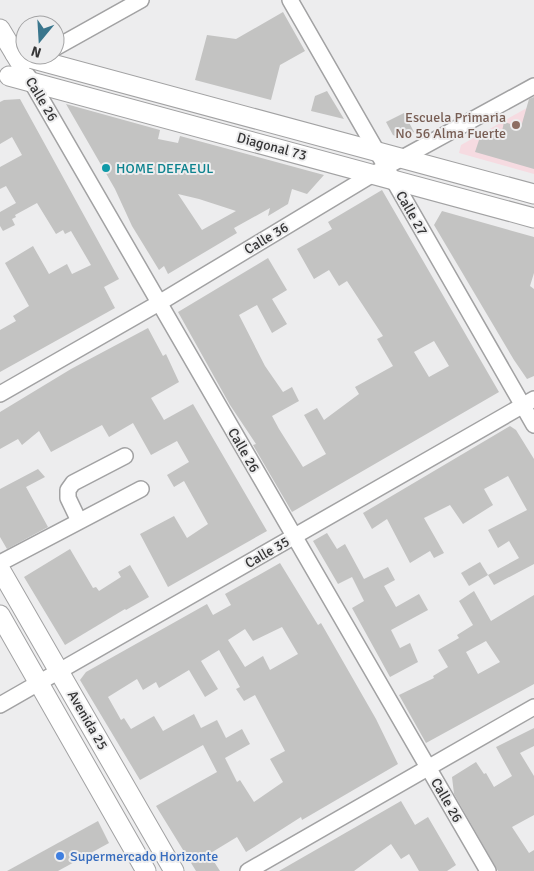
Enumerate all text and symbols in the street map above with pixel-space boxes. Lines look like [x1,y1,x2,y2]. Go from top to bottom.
north arrow [15,15,65,65]
text: N [29,42,43,61]
street label: Calle 26 [22,74,61,124]
place label: Escuela Primaria No 56 Alma Fuerte [395,109,506,142]
marker: Escuela Primaria No 56 Alma Fuerte [510,119,522,131]
street label: Diagonal 73 [235,129,309,164]
place label: HOME DEFAEUL [116,160,213,177]
marker: HOME DEFAEUL [100,162,112,174]
street label: Calle 27 [392,188,431,239]
street label: Calle 36 [241,219,291,258]
street label: Calle 26 [224,425,263,476]
street label: Calle 35 [242,533,293,572]
street label: Avenida 25 [64,688,111,753]
street label: Calle 26 [427,775,466,826]
place label: Supermercado Horizonte [70,848,218,865]
marker: Supermercado Horizonte [54,850,66,862]

